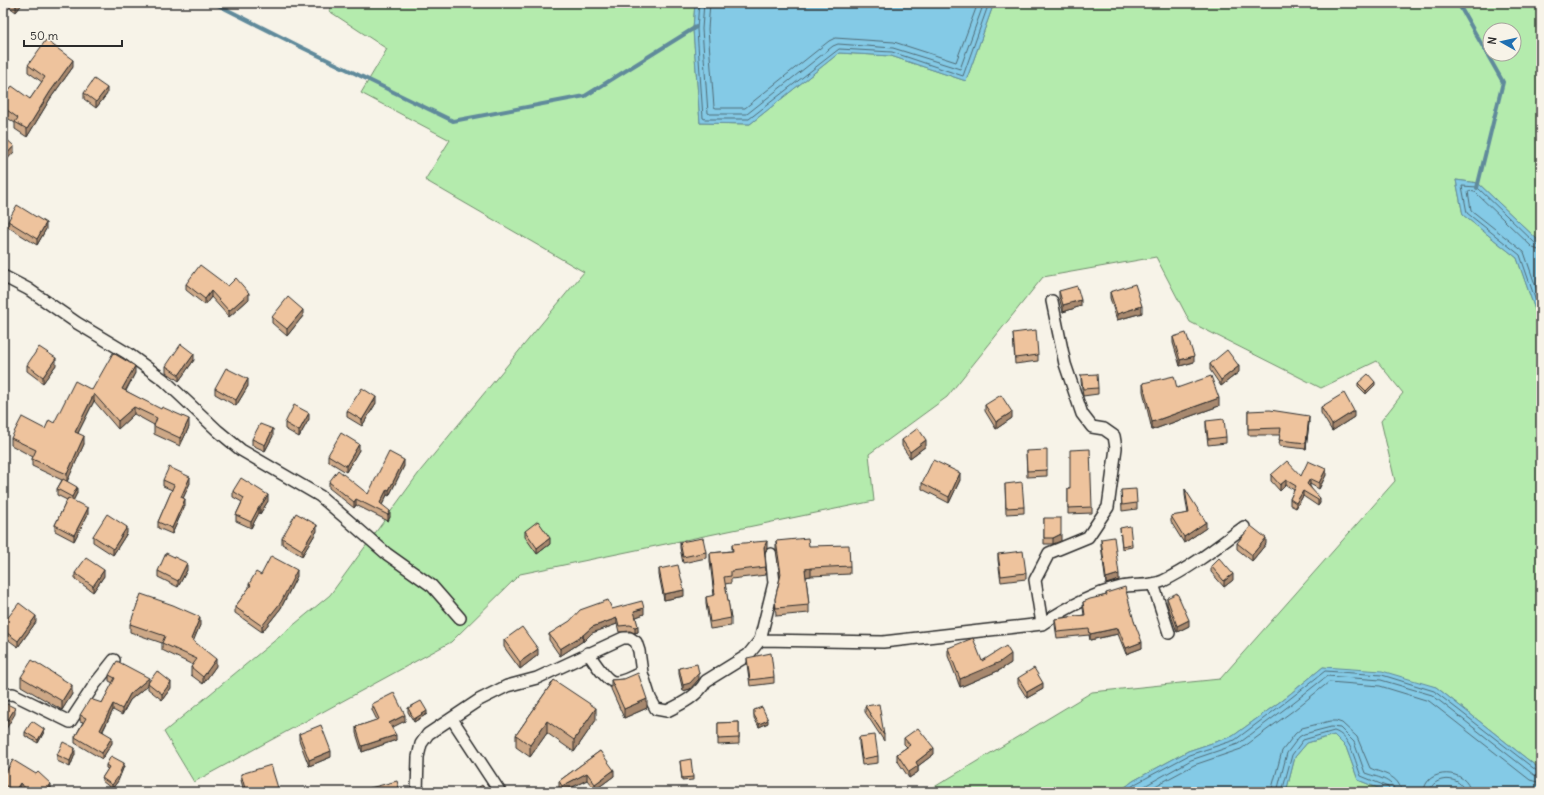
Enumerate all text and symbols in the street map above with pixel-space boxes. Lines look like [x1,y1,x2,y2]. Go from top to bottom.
scale bar [24,22,122,48]
north arrow [1482,22,1522,62]
text: 50 m [30,28,59,43]
text: N [1485,36,1500,45]

